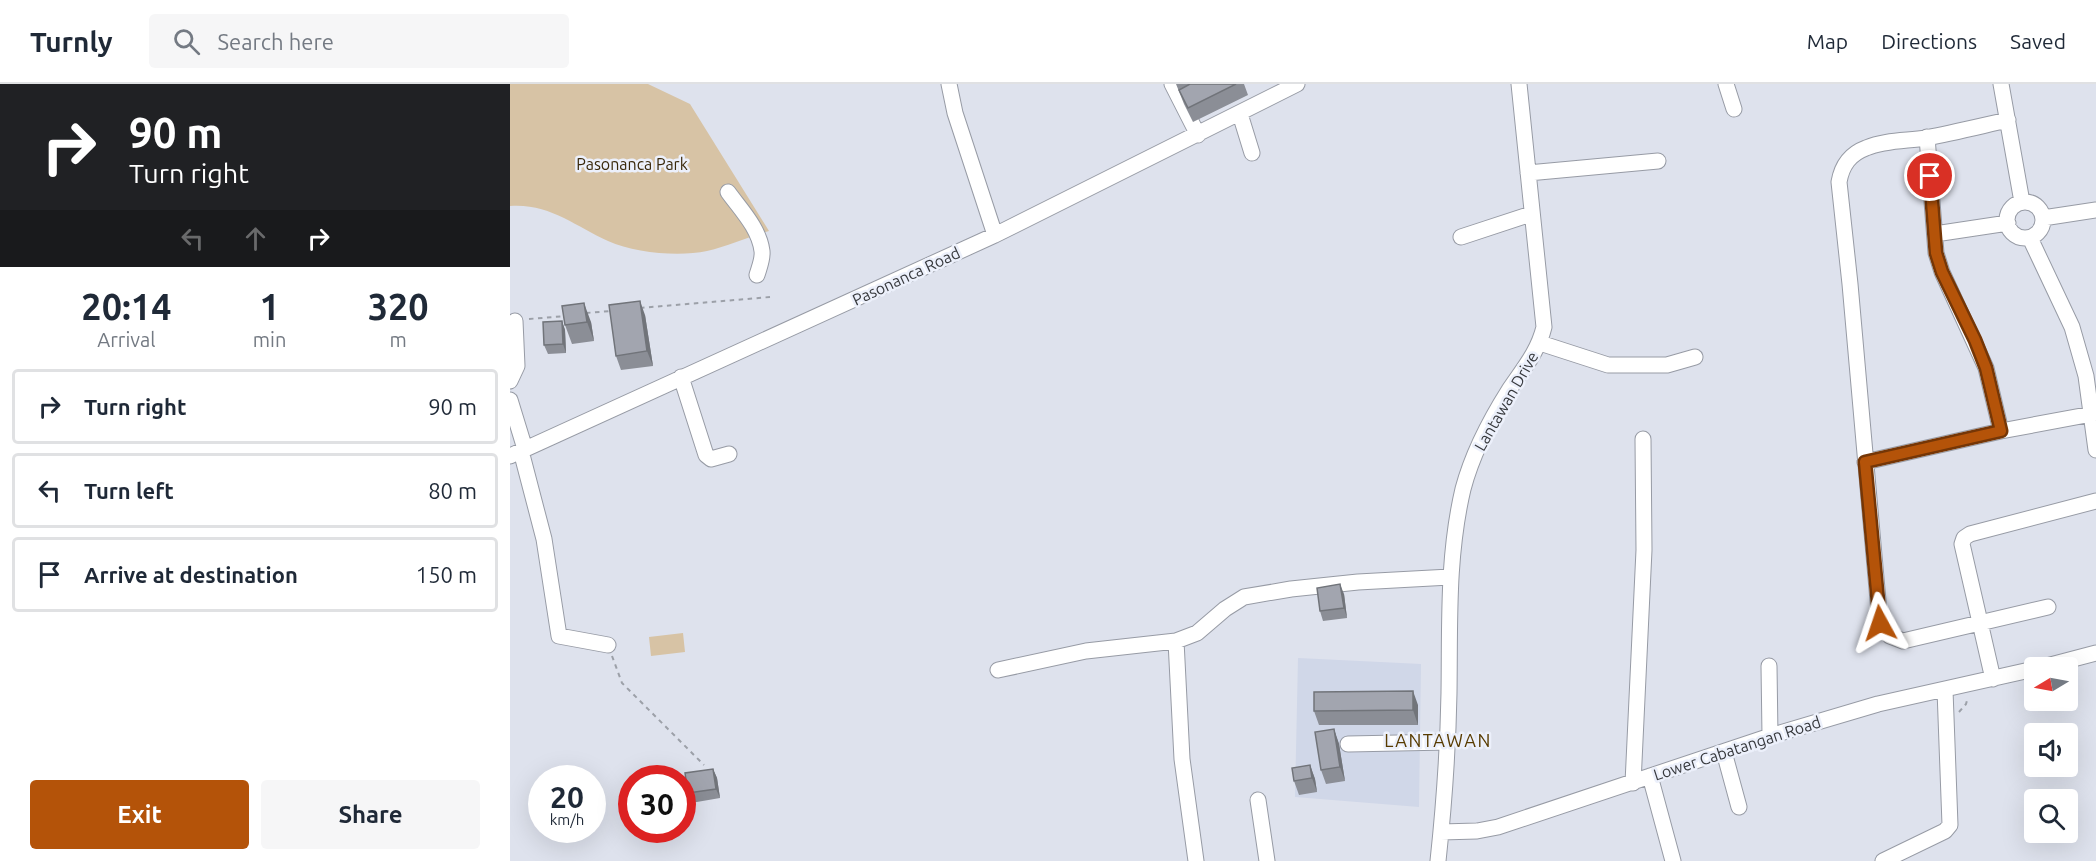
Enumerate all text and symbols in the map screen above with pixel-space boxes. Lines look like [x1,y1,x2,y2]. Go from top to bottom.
search box [149,14,569,68]
icon: search [170,25,203,58]
text: Turnly [30,26,113,57]
text: Search here [218,29,334,54]
text: Map [1807,29,1848,53]
text: Directions [1881,29,1977,53]
text: Saved [2010,29,2066,53]
icon: right [30,108,108,186]
text: 90 m [129,109,223,156]
pin [1904,150,1955,201]
park label: Pasonanca Park [576,155,688,173]
text: Turn right [129,158,249,188]
icon: arrive [1913,159,1946,192]
icon: left [176,222,209,255]
icon: ahead [239,222,272,255]
icon: right [302,222,335,255]
street label: Pasonanca Road [849,243,963,309]
text: 20:14 [81,286,171,327]
text: 1 [259,286,280,327]
text: 320 [368,286,429,327]
text: Arrival [97,328,156,351]
text: min [253,328,286,351]
text: m [390,328,407,351]
street label: Lantawan Drive [1470,348,1542,454]
icon: right [33,390,66,423]
text: Turn right [84,394,186,419]
text: 90 m [428,394,477,419]
icon: left [33,474,66,507]
text: Turn left [84,478,174,503]
text: 80 m [428,478,477,503]
icon: arrive [33,558,66,591]
text: Arrive at destination [84,562,298,587]
text: 150 m [416,562,477,587]
position arrow [1848,591,1912,655]
north arrow [2024,657,2078,711]
map controls [2024,657,2078,843]
street label: Lower Cabatangan Road [1651,712,1823,784]
button: sound [2024,723,2078,777]
district label: LANTAWAN [1384,730,1492,750]
speed limit sign: 30 [618,765,696,843]
button: Exit [30,780,249,849]
button: Share [261,780,480,849]
text: 20 [550,780,584,814]
button: search [2024,789,2078,843]
text: km/h [550,811,584,828]

